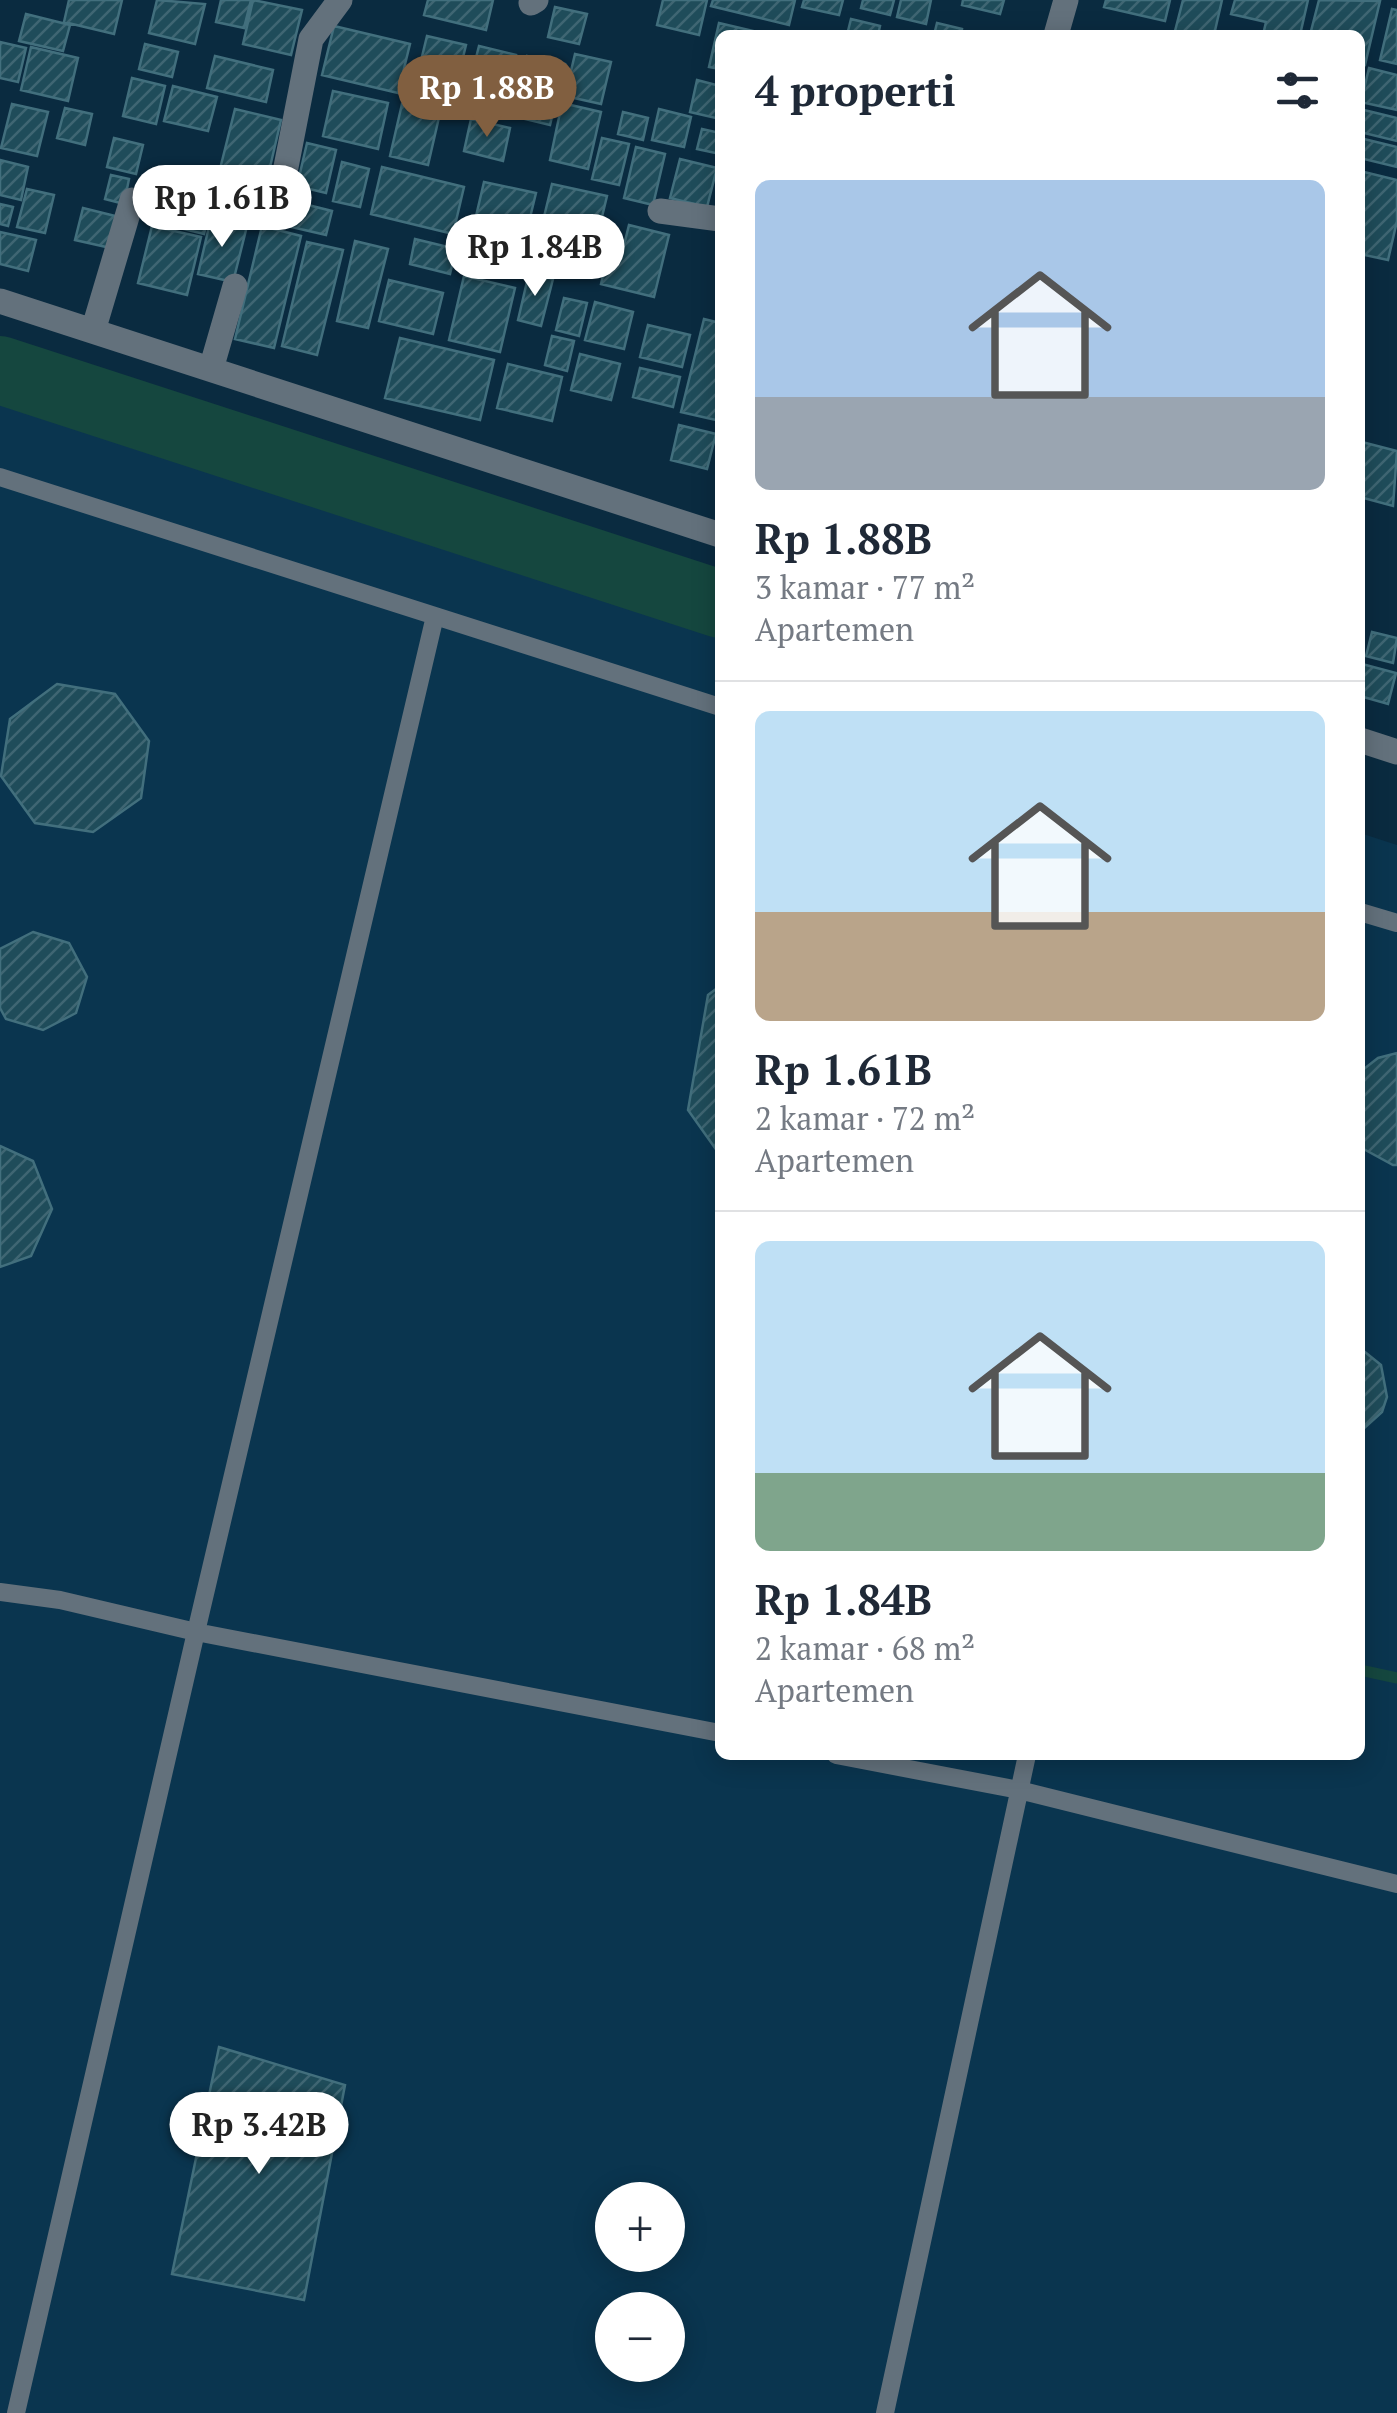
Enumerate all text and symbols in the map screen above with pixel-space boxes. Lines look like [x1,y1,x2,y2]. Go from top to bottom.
pin: Rp 1.88B [384,55,590,140]
text: 4 properti [755,62,956,118]
icon: filters [1270,63,1325,118]
text: Rp 1.88B [420,66,554,108]
pin: Rp 1.61B [119,165,325,250]
text: Rp 1.61B [155,176,289,218]
pin: Rp 1.84B [432,214,638,299]
text: Rp 1.84B [468,225,602,267]
icon: home [950,245,1130,425]
text: Rp 1.88B [755,510,932,566]
text: 3 kamar · 77 m² [755,566,975,608]
text: Apartemen [755,608,914,650]
icon: home [950,776,1130,956]
text: Rp 1.61B [755,1041,932,1097]
text: 2 kamar · 72 m² [755,1097,975,1139]
text: Apartemen [755,1139,914,1181]
icon: home [950,1306,1130,1486]
text: Rp 1.84B [755,1571,932,1627]
text: 2 kamar · 68 m² [755,1627,975,1669]
text: Apartemen [755,1669,914,1711]
pin: Rp 3.42B [156,2092,362,2177]
text: Rp 3.42B [192,2103,326,2145]
map controls [595,2182,685,2382]
button: + [595,2182,685,2272]
button: − [595,2292,685,2382]

